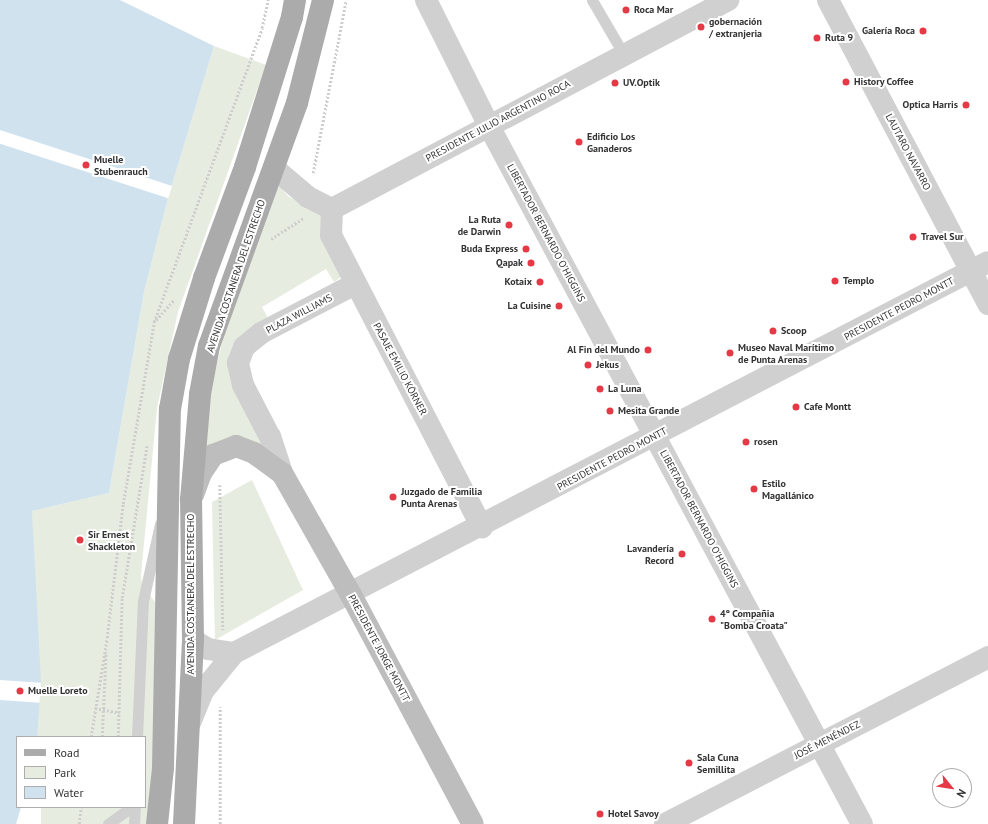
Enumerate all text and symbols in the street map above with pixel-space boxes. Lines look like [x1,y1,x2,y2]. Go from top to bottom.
place label: Roca Mar [634,4,673,16]
marker: Roca Mar [621,5,631,15]
place label: gobernación / extranjeria [709,15,762,38]
marker: gobernación / extranjeria [696,22,706,32]
place label: Galería Roca [862,25,915,37]
marker: Galería Roca [918,26,928,36]
place label: Ruta 9 [825,32,853,44]
marker: Ruta 9 [812,33,822,43]
place label: History Coffee [854,76,914,88]
place label: UV.Optik [623,77,660,89]
marker: History Coffee [841,77,851,87]
street label: PRESIDENTE JULIO ARGENTINO ROCA [424,78,572,164]
marker: UV.Optik [610,78,620,88]
place label: Optica Harris [903,99,958,111]
marker: Optica Harris [961,100,971,110]
street label: LAUTARO NAVARRO [883,112,933,192]
place label: Edificio Los Ganaderos [587,130,635,154]
marker: Edificio Los Ganaderos [574,137,584,147]
place label: Muelle Stubenrauch [94,153,148,176]
marker: Muelle Stubenrauch [81,160,91,170]
street label: LIBERTADOR BERNARDO O'HIGGINS [504,162,588,304]
street label: AVENIDA COSTANERA DEL ESTRECHO [204,197,268,355]
place label: La Ruta de Darwin [458,213,501,236]
marker: La Ruta de Darwin [504,220,514,230]
place label: Travel Sur [921,231,964,243]
marker: Travel Sur [908,232,918,242]
place label: Buda Express [461,243,518,255]
marker: Buda Express [521,244,531,254]
place label: Qapak [496,257,523,269]
marker: Qapak [526,258,536,268]
street label: PRESIDENTE PEDRO MONTT [842,275,956,343]
place label: Templo [843,275,874,287]
place label: Kotaix [505,276,532,288]
marker: Templo [830,276,840,286]
marker: Kotaix [535,277,545,287]
street label: PLAZA WILLIAMS [264,291,334,337]
place label: La Cuisine [507,300,551,312]
marker: La Cuisine [554,301,564,311]
street label: PASAJE EMILIO KÖRNER [370,321,430,417]
place label: Scoop [781,325,807,337]
marker: Scoop [768,326,778,336]
place label: Museo Naval Marítimo de Punta Arenas [738,341,834,364]
place label: Al Fin del Mundo [567,344,640,356]
marker: Al Fin del Mundo [643,345,653,355]
marker: Museo Naval Marítimo de Punta Arenas [725,348,735,358]
place label: Jekus [596,359,619,371]
marker: Jekus [583,360,593,370]
place label: La Luna [608,383,642,395]
marker: La Luna [595,384,605,394]
place label: Cafe Montt [804,401,851,413]
marker: Cafe Montt [791,402,801,412]
place label: Mesita Grande [618,405,679,417]
marker: Mesita Grande [605,406,615,416]
street label: PRESIDENTE PEDRO MONTT [555,425,669,493]
place label: rosen [754,436,778,448]
marker: rosen [741,437,751,447]
street label: LIBERTADOR BERNARDO O'HIGGINS [657,448,741,590]
place label: Estilo Magallánico [762,477,814,500]
marker: Estilo Magallánico [749,484,759,494]
place label: Juzgado de Familia Punta Arenas [401,485,482,508]
marker: Juzgado de Familia Punta Arenas [388,492,398,502]
street label: AVENIDA COSTANERA DEL ESTRECHO [185,513,197,675]
place label: Sir Ernest Shackleton [88,528,135,552]
marker: Sir Ernest Shackleton [75,535,85,545]
place label: Lavandería Record [627,542,674,566]
marker: Lavandería Record [677,549,687,559]
street label: PRESIDENTE JORGE MONTT [346,592,412,704]
place label: 4º Compañia "Bomba Croata" [720,607,788,630]
marker: 4º Compañia "Bomba Croata" [707,614,717,624]
place label: Muelle Loreto [28,685,88,697]
marker: Muelle Loreto [15,686,25,696]
street label: JOSÉ MENÉNDEZ [792,718,862,762]
legend [16,736,146,808]
text: Road [54,745,79,760]
place label: Sala Cuna Semillita [697,751,739,774]
marker: Sala Cuna Semillita [684,758,694,768]
text: Park [54,765,76,780]
north arrow [932,768,972,808]
text: Water [54,785,84,800]
text: N [954,787,969,800]
place label: Hotel Savoy [608,808,659,820]
marker: Hotel Savoy [595,809,605,819]

